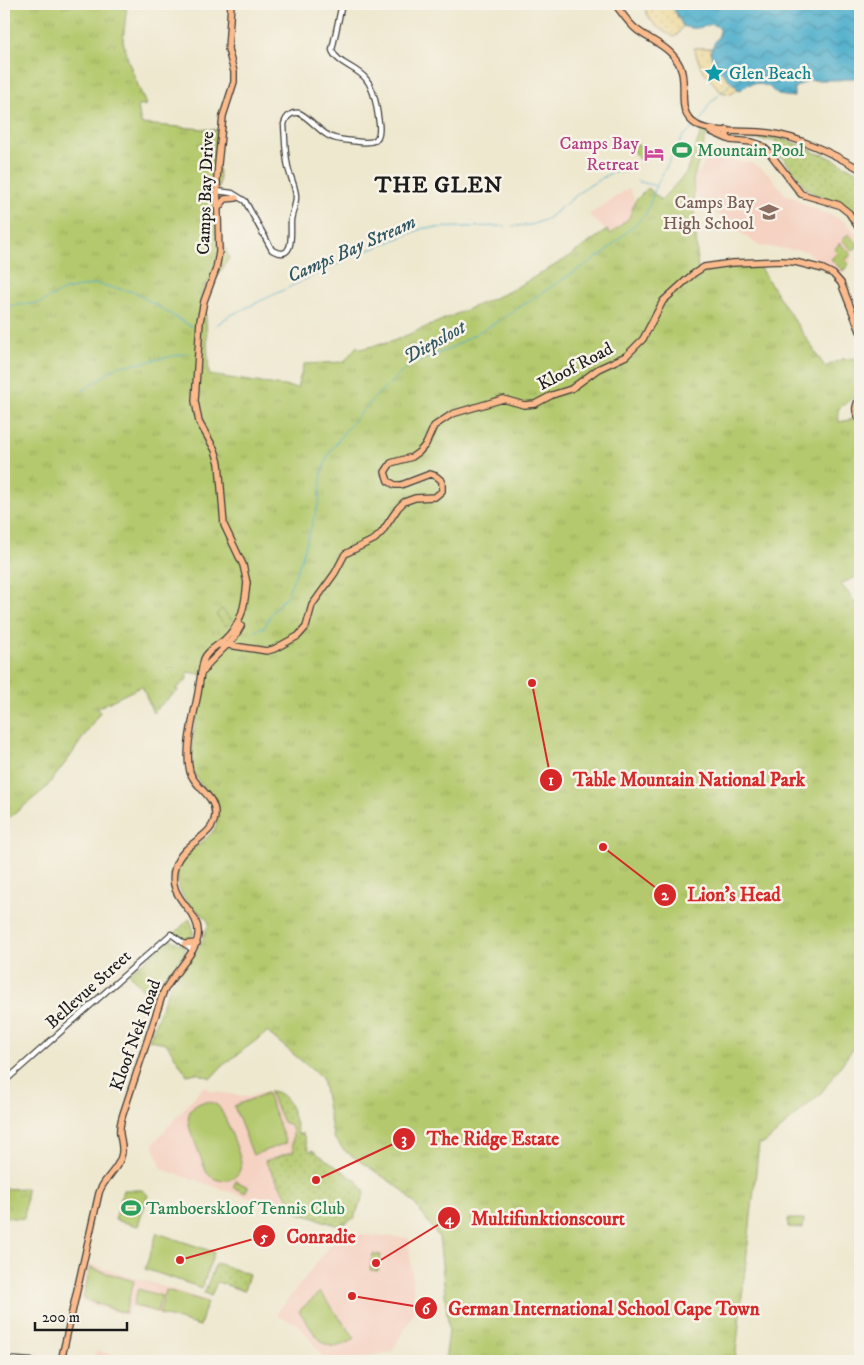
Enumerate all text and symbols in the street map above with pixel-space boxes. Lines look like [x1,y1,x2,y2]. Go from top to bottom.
place icon: Glen Beach [703,62,725,84]
place label: Glen Beach [729,63,812,85]
street label: Camps Bay Drive [193,131,219,255]
place label: Camps Bay Retreat [559,133,639,176]
sports icon: Mountain Pool [671,139,693,161]
place label: Mountain Pool [697,140,805,162]
hotel icon: Camps Bay Retreat [643,142,665,164]
district label: THE GLEN [374,172,503,199]
place label: Camps Bay High School [663,192,755,235]
school or university icon: Camps Bay High School [758,201,780,223]
water label: Camps Bay Stream [284,211,420,289]
water label: Diepsloot [400,315,471,370]
street label: Kloof Road [534,338,617,396]
callout: Table Mountain National Park [538,763,816,797]
text: Table Mountain National Park [572,769,806,792]
text: 1 [548,771,554,790]
callout: Lion's Head [652,878,791,912]
text: Lion's Head [687,884,781,907]
text: 2 [661,886,669,905]
street label: Bellevue Street [41,945,136,1034]
street label: Kloof Nek Road [106,977,166,1094]
callout: The Ridge Estate [392,1122,569,1156]
text: The Ridge Estate [426,1128,559,1151]
text: 3 [401,1130,407,1149]
sports icon: Tamboerskloof Tennis Club [120,1197,142,1219]
place label: Tamboerskloof Tennis Club [146,1198,345,1220]
callout: Multifunktionscourt [437,1201,635,1235]
text: Multifunktionscourt [471,1208,626,1231]
text: 4 [444,1210,455,1229]
callout: Conradie [252,1219,366,1253]
text: Conradie [286,1226,356,1249]
text: 5 [259,1228,268,1247]
callout: German International School Cape Town [413,1291,769,1325]
text: German International School Cape Town [448,1298,761,1321]
scale bar [35,1300,128,1332]
text: 6 [422,1300,431,1319]
text: 200 m [42,1308,80,1327]

